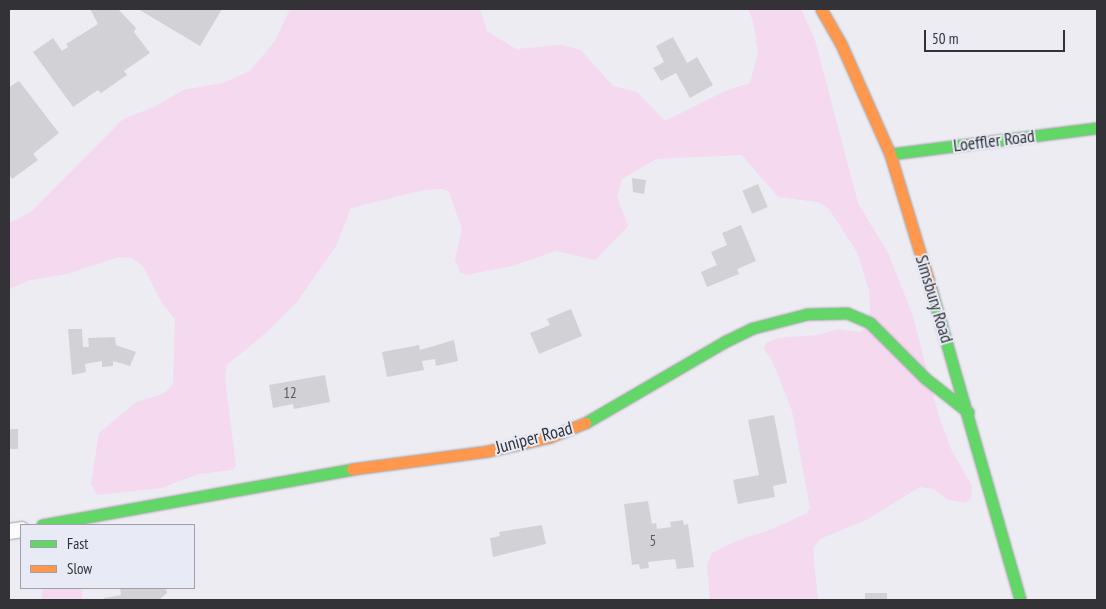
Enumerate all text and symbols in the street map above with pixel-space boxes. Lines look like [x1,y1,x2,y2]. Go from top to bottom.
scale bar [926,20,1067,52]
text: 50 m [932,29,958,48]
street label: Loeffler Road [952,125,1036,157]
street label: Simsbury Road [910,252,958,346]
house number: 12 [283,384,297,402]
street label: Juniper Road [493,417,575,459]
legend [20,524,195,589]
house number: 5 [650,532,656,550]
text: Fast [67,534,88,553]
text: Slow [67,559,92,578]

